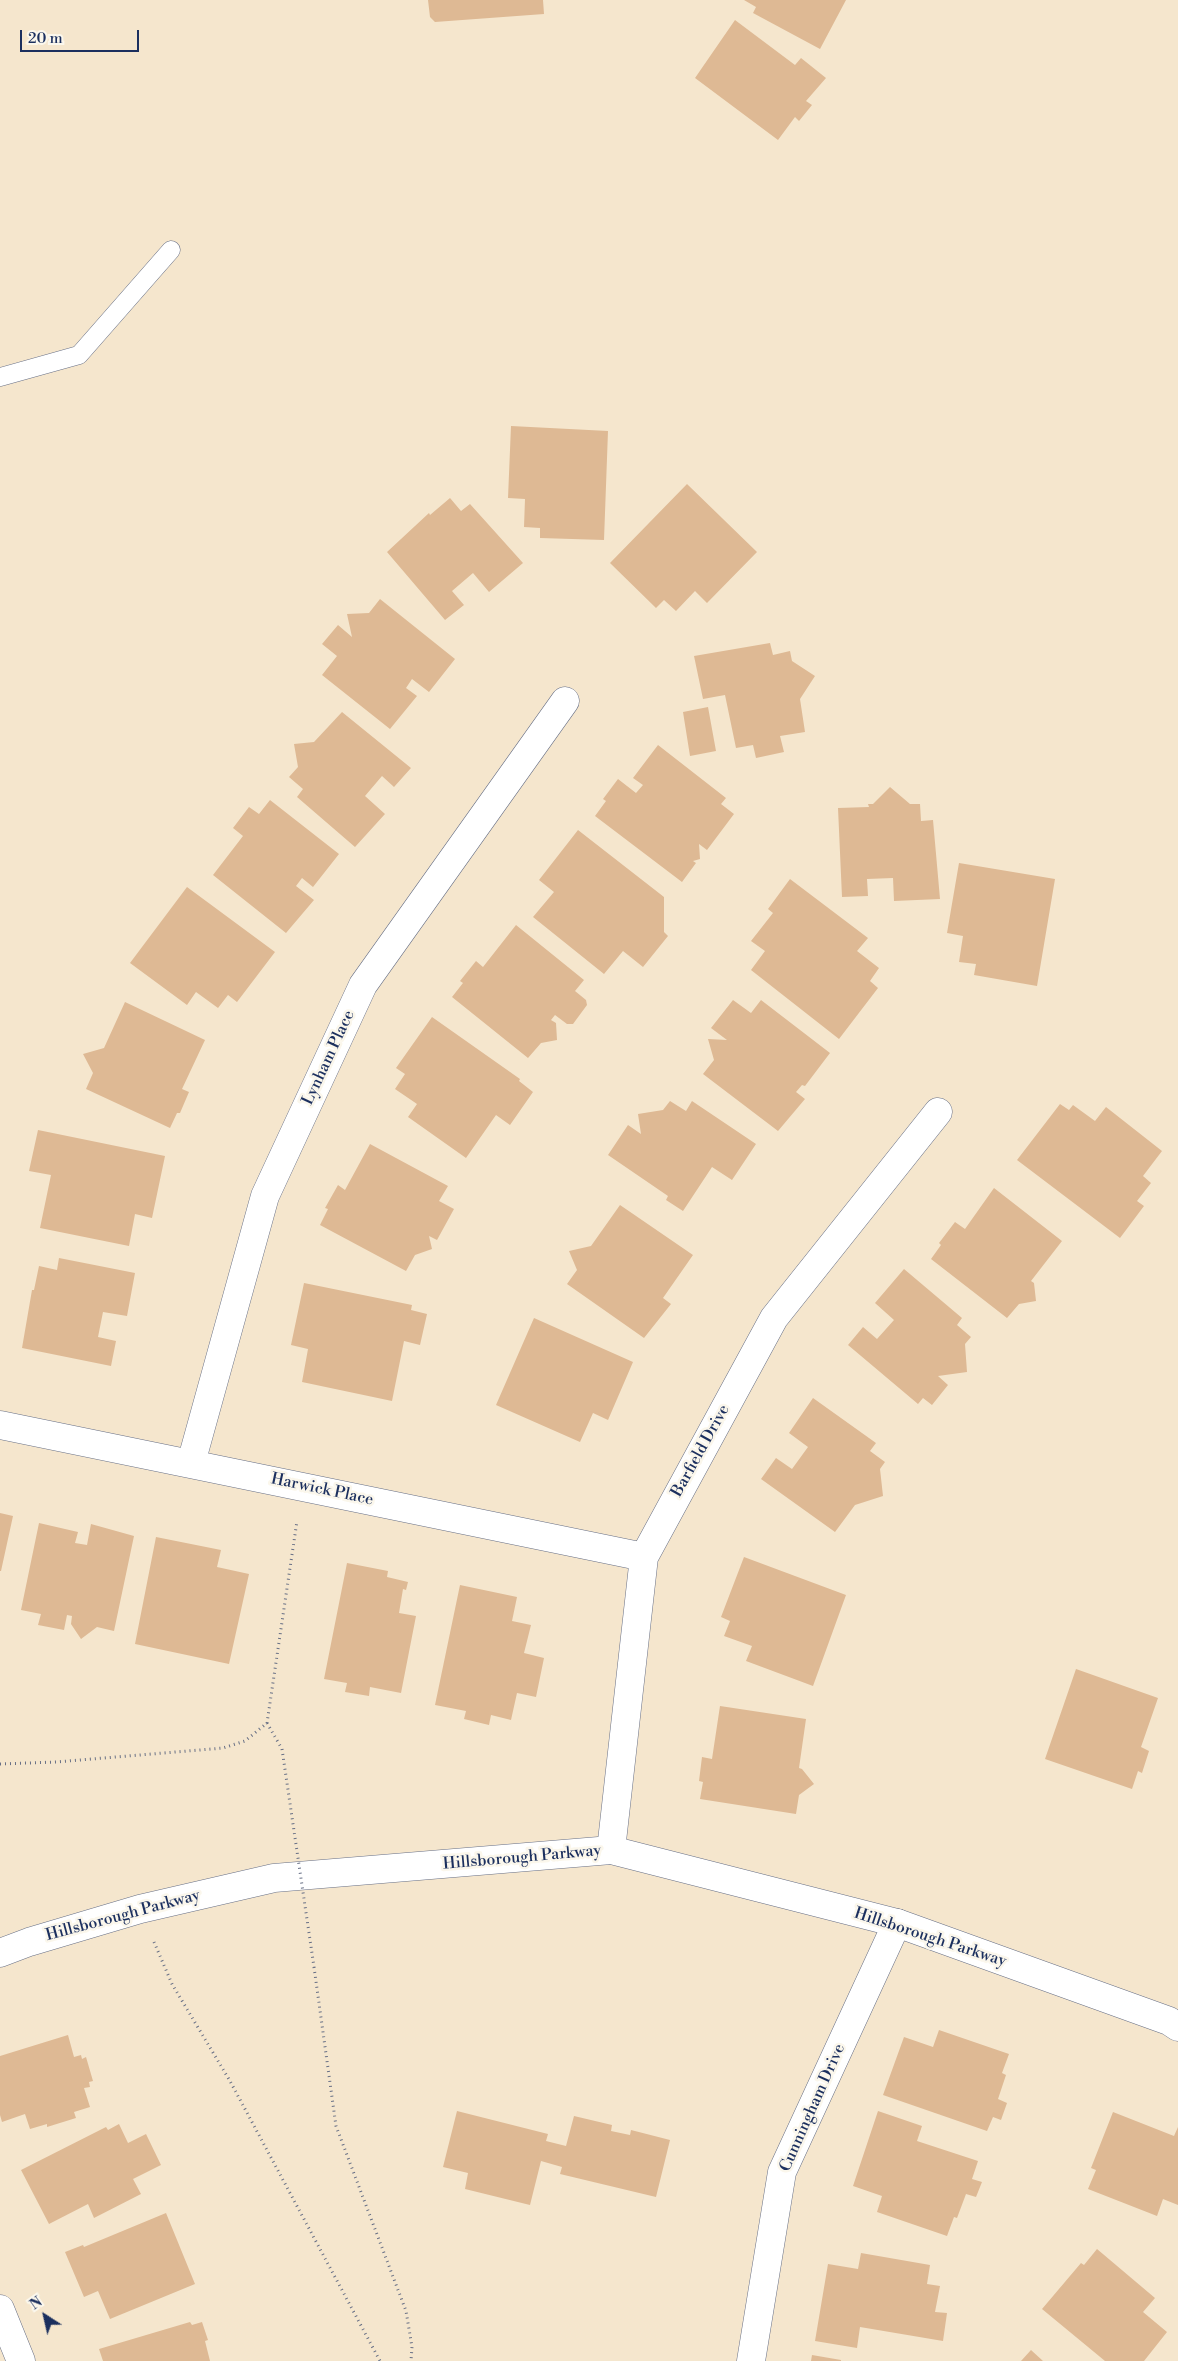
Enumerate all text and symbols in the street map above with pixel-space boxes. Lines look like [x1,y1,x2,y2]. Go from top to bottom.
scale bar [22,20,141,52]
text: 20 m [28,29,63,48]
street label: Lynham Place [299,1008,359,1108]
street label: Barfield Drive [668,1402,734,1500]
street label: Harwick Place [269,1470,375,1510]
street label: Hillsborough Parkway [442,1842,602,1874]
street label: Hillsborough Parkway [44,1886,202,1946]
street label: Hillsborough Parkway [852,1904,1008,1972]
street label: Cunningham Drive [776,2041,850,2175]
north arrow [20,2291,70,2341]
text: N [27,2293,46,2314]

